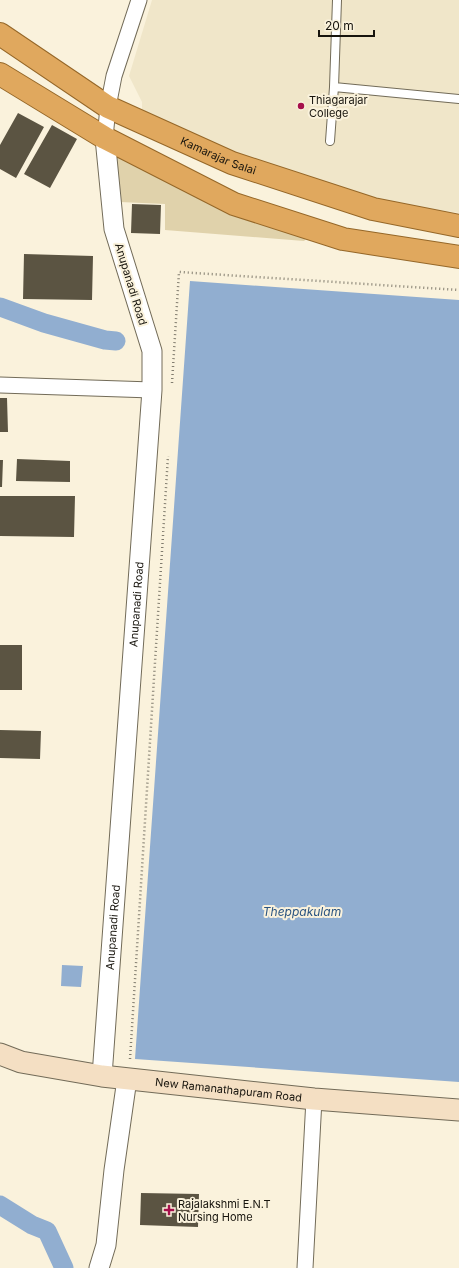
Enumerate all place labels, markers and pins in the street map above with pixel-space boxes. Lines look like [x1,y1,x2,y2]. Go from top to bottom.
place label: Thiagarajar College [309,93,368,120]
marker: Thiagarajar College [296,101,306,111]
place label: Rajalakshmi E.N.T Nursing Home [178,1197,271,1224]
marker: Rajalakshmi E.N.T Nursing Home [163,1204,175,1216]

